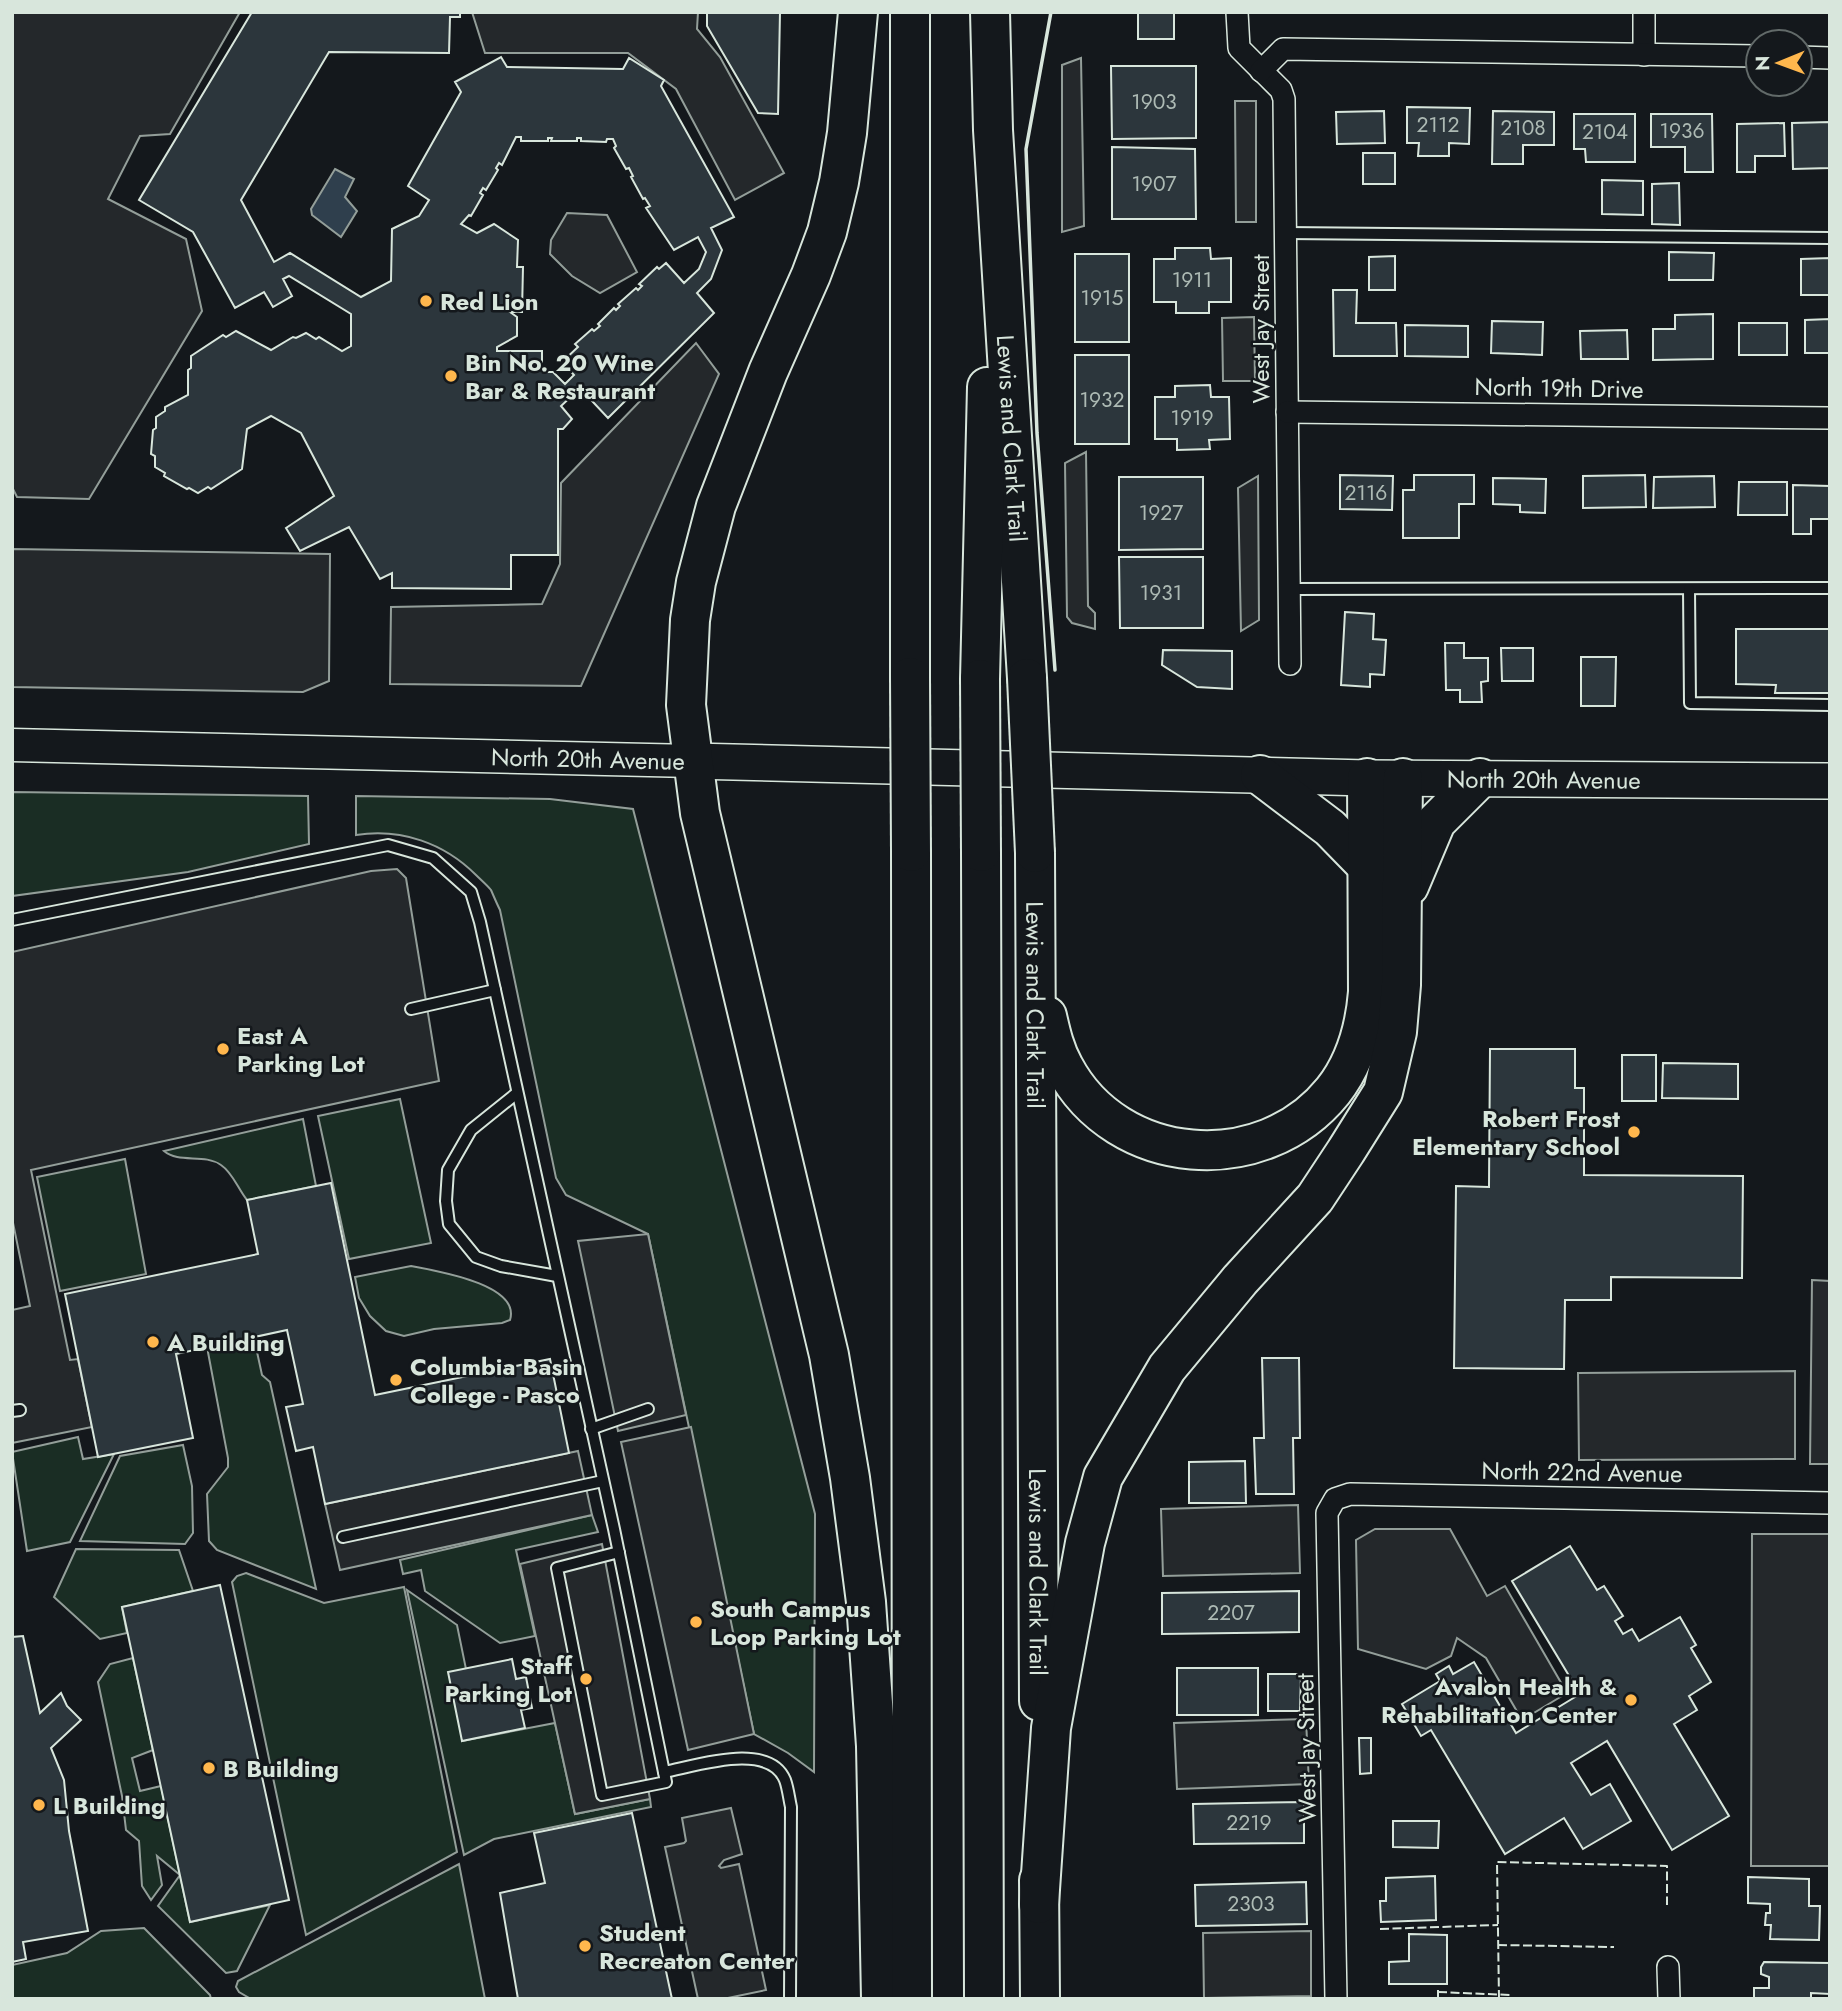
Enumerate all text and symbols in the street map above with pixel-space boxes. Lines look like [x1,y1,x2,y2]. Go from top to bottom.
north arrow [1744,28,1814,98]
text: N [1749,56,1776,71]
house number: 1903 [1131,87,1177,117]
house number: 2112 [1417,110,1459,140]
house number: 2108 [1500,113,1546,143]
house number: 1936 [1659,116,1705,146]
house number: 2104 [1582,117,1628,147]
house number: 1907 [1131,169,1177,199]
street label: West Jay Street [1243,254,1278,404]
house number: 1911 [1172,265,1212,295]
house number: 1915 [1081,283,1123,313]
place label: Red Lion [440,284,539,319]
marker: Red Lion [418,293,434,309]
street label: Lewis and Clark Trail [988,334,1036,543]
place label: Bin No. 20 Wine Bar & Restaurant [465,345,655,408]
marker: Bin No. 20 Wine Bar & Restaurant [443,368,459,384]
street label: North 19th Drive [1474,369,1644,407]
house number: 1932 [1080,385,1124,415]
house number: 1919 [1170,403,1214,433]
house number: 2116 [1345,478,1387,508]
house number: 1927 [1139,498,1183,528]
house number: 1931 [1140,578,1182,608]
street label: North 20th Avenue [490,739,685,778]
street label: North 20th Avenue [1447,761,1641,797]
street label: Lewis and Clark Trail [1018,901,1054,1109]
place label: East A Parking Lot [237,1018,365,1081]
marker: East A Parking Lot [215,1041,231,1057]
place label: Robert Frost Elementary School [1412,1101,1620,1164]
marker: Robert Frost Elementary School [1626,1124,1642,1140]
place label: A Building [166,1325,285,1360]
marker: A Building [145,1334,161,1350]
place label: Columbia Basin College - Pasco [410,1349,583,1412]
marker: Columbia Basin College - Pasco [388,1372,404,1388]
street label: North 22nd Avenue [1481,1453,1683,1491]
street label: Lewis and Clark Trail [1020,1468,1056,1676]
place label: South Campus Loop Parking Lot [710,1591,901,1654]
house number: 2207 [1207,1598,1255,1628]
marker: South Campus Loop Parking Lot [688,1614,704,1630]
place label: Staff Parking Lot [444,1648,574,1711]
place label: Avalon Health & Rehabilitation Center [1381,1669,1617,1732]
marker: Staff Parking Lot [578,1671,594,1687]
street label: West Jay Street [1287,1673,1325,1823]
marker: Avalon Health & Rehabilitation Center [1623,1692,1639,1708]
place label: B Building [223,1751,339,1786]
marker: B Building [201,1760,217,1776]
place label: L Building [53,1788,166,1823]
marker: L Building [31,1797,47,1813]
house number: 2219 [1226,1808,1272,1838]
house number: 2303 [1227,1889,1275,1919]
place label: Student Recreaton Center [599,1915,795,1978]
marker: Student Recreaton Center [577,1938,593,1954]

